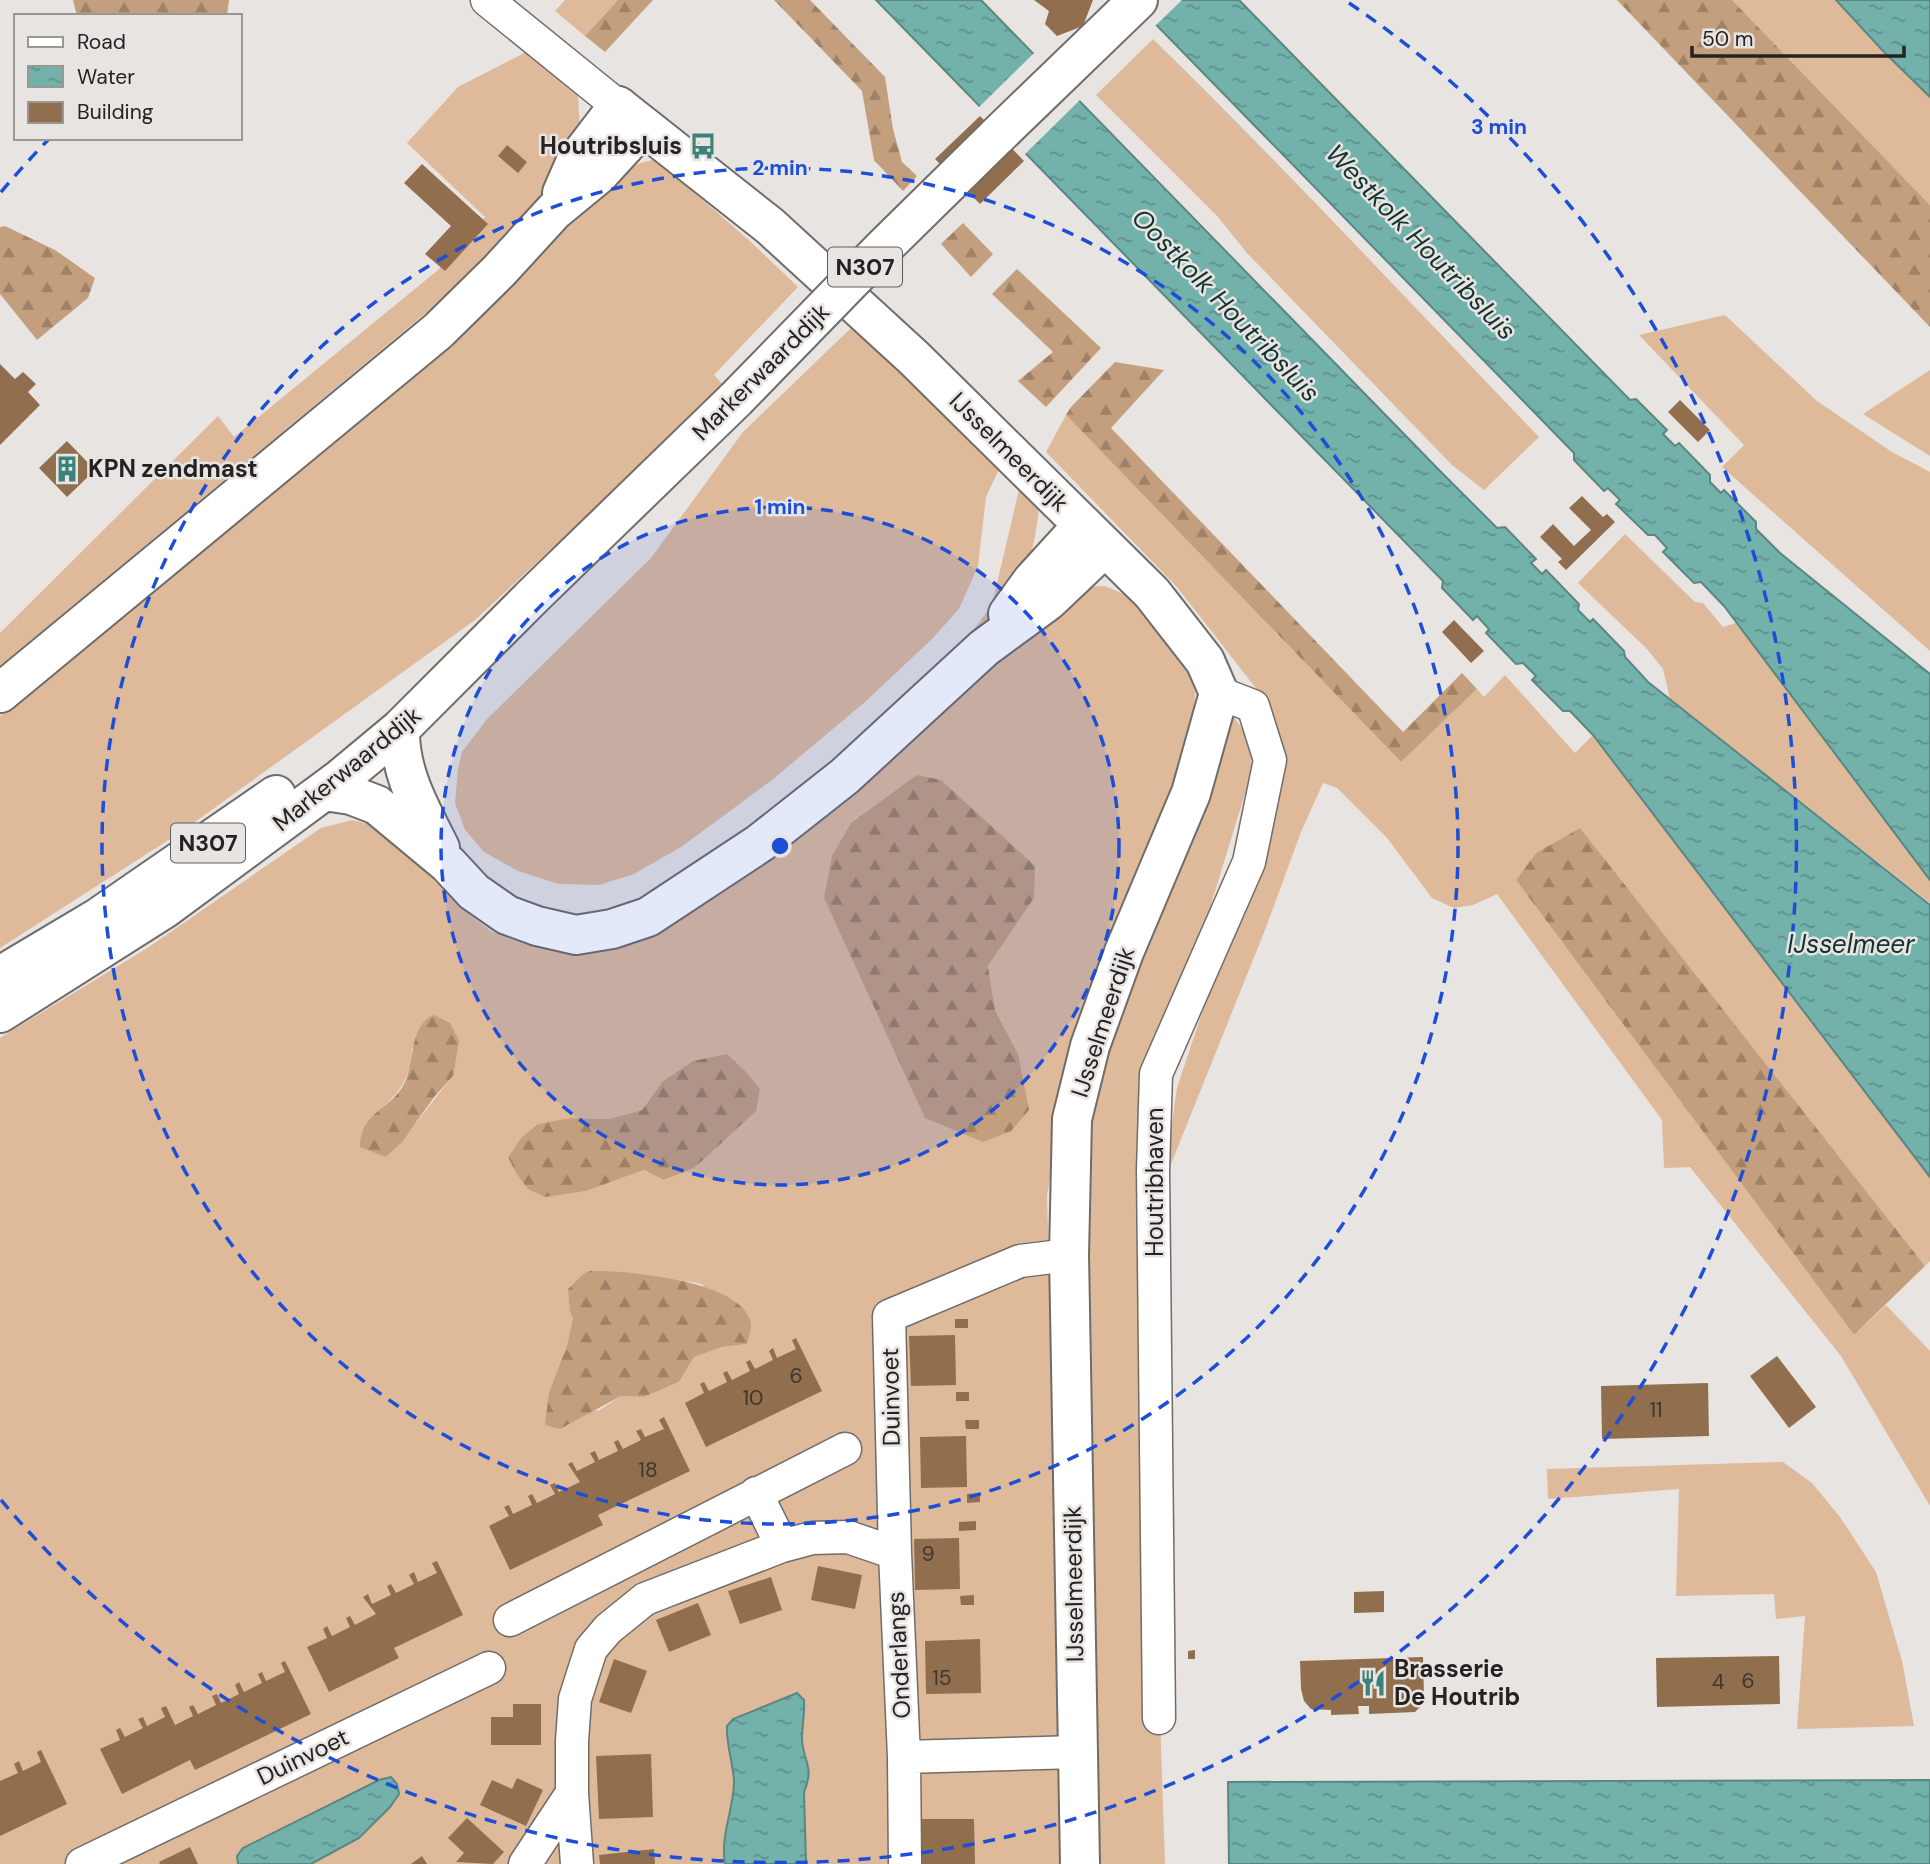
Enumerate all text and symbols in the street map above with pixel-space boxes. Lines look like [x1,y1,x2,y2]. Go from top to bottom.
legend [14,14,242,140]
scale bar [1692,14,1904,58]
text: 50 m [1702,25,1753,53]
text: Road [77,28,126,56]
text: Water [77,63,135,91]
text: Building [77,98,154,126]
text: 3 min [1471,113,1527,141]
place label: Houtribsluis [540,130,682,161]
bus stop icon: Houtribsluis [688,131,718,161]
water label: Westkolk Houtribsluis [1319,137,1523,347]
text: 2 min [752,154,808,182]
water label: Oostkolk Houtribsluis [1125,201,1327,409]
road number: N307 [828,248,902,286]
street label: Markerwaarddijk [685,296,836,447]
street label: IJsselmeerdijk [943,385,1076,518]
place label: KPN zendmast [88,453,258,484]
building icon: KPN zendmast [52,454,82,484]
text: 1 min [754,493,806,521]
street label: Markerwaarddijk [266,699,427,838]
road number: N307 [171,824,245,862]
centre of rings [768,834,792,858]
water label: IJsselmeer [1787,927,1916,961]
street label: IJsselmeerdijk [1064,943,1141,1101]
street label: Houtribhaven [1139,1107,1170,1257]
street label: Duinvoet [874,1348,907,1447]
house number: 6 [789,1362,803,1390]
house number: 10 [743,1384,763,1412]
house number: 11 [1649,1396,1663,1424]
house number: 18 [638,1456,658,1484]
street label: IJsselmeerdijk [1057,1505,1090,1663]
house number: 9 [921,1540,935,1568]
street label: Onderlangs [880,1591,917,1720]
place label: Brasserie De Houtrib [1394,1653,1520,1712]
house number: 15 [932,1664,952,1692]
house number: 6 [1741,1667,1755,1695]
restaurant icon: Brasserie De Houtrib [1358,1668,1388,1698]
house number: 4 [1712,1668,1725,1696]
street label: Duinvoet [252,1721,354,1792]

